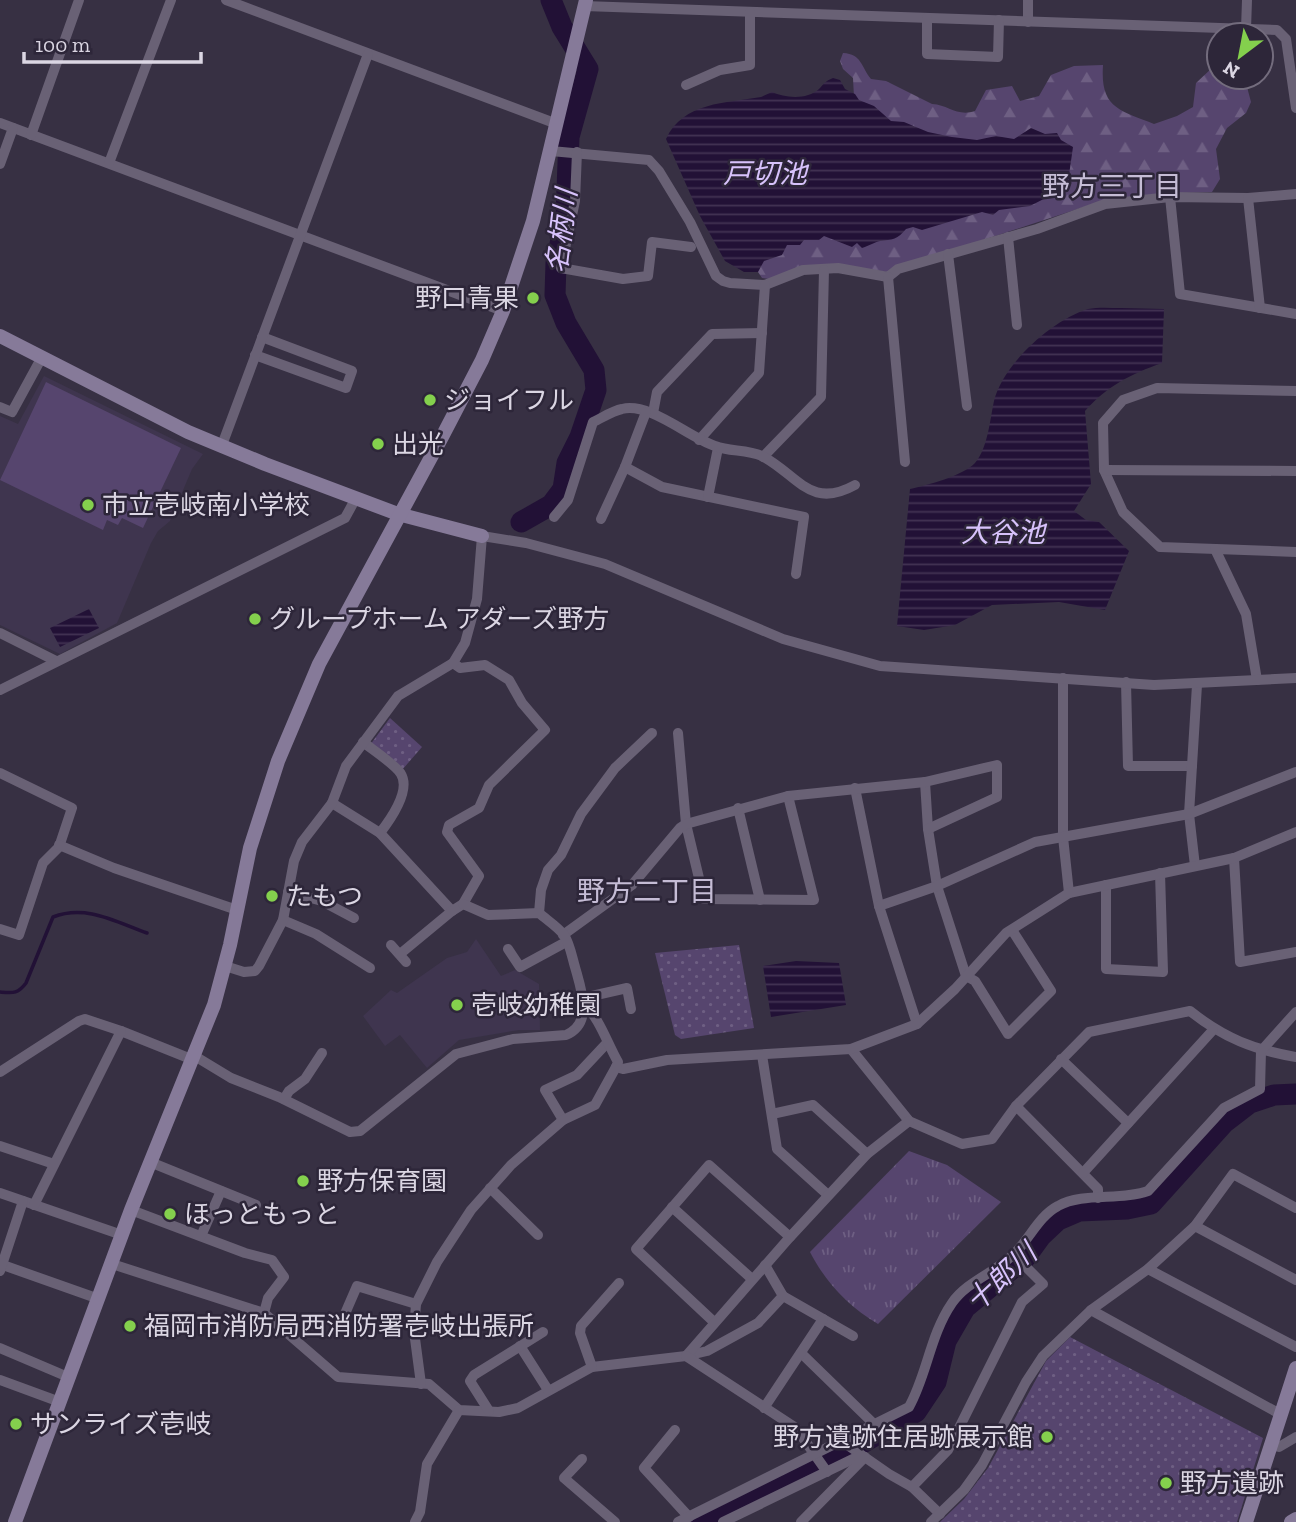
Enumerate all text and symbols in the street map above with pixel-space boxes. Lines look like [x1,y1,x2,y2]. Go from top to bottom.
scale bar [24,21,201,65]
north arrow [1205,21,1275,91]
text: 100 m [35,32,90,57]
text: N [1219,56,1243,84]
water label: 戸切池 [723,157,810,190]
district label: 野方三丁目 [1042,170,1182,203]
water label: 名柄川 [540,184,583,275]
place label: 野口青果 [415,282,519,314]
marker: 野口青果 [525,290,541,306]
place label: ジョイフル [444,384,574,416]
marker: ジョイフル [422,392,438,408]
place label: 出光 [392,428,444,460]
marker: 出光 [370,436,386,452]
place label: 市立壱岐南小学校 [102,489,310,521]
marker: 市立壱岐南小学校 [80,497,96,513]
water label: 大谷池 [961,516,1048,549]
place label: グループホーム アダーズ野方 [269,603,609,635]
marker: グループホーム アダーズ野方 [247,611,263,627]
district label: 野方二丁目 [577,875,717,908]
place label: たもつ [286,880,363,912]
marker: たもつ [264,888,280,904]
place label: 壱岐幼稚園 [471,989,601,1021]
marker: 壱岐幼稚園 [449,997,465,1013]
place label: 野方保育園 [317,1165,447,1197]
marker: 野方保育園 [295,1173,311,1189]
place label: ほっともっと [184,1198,340,1230]
marker: ほっともっと [162,1206,178,1222]
water label: 十郎川 [959,1235,1045,1318]
place label: 福岡市消防局西消防署壱岐出張所 [144,1310,534,1342]
marker: 福岡市消防局西消防署壱岐出張所 [122,1318,138,1334]
place label: サンライズ壱岐 [30,1408,211,1440]
marker: サンライズ壱岐 [8,1416,24,1432]
place label: 野方遺跡住居跡展示館 [773,1421,1033,1453]
marker: 野方遺跡住居跡展示館 [1039,1429,1055,1445]
place label: 野方遺跡 [1180,1467,1284,1499]
marker: 野方遺跡 [1158,1475,1174,1491]

